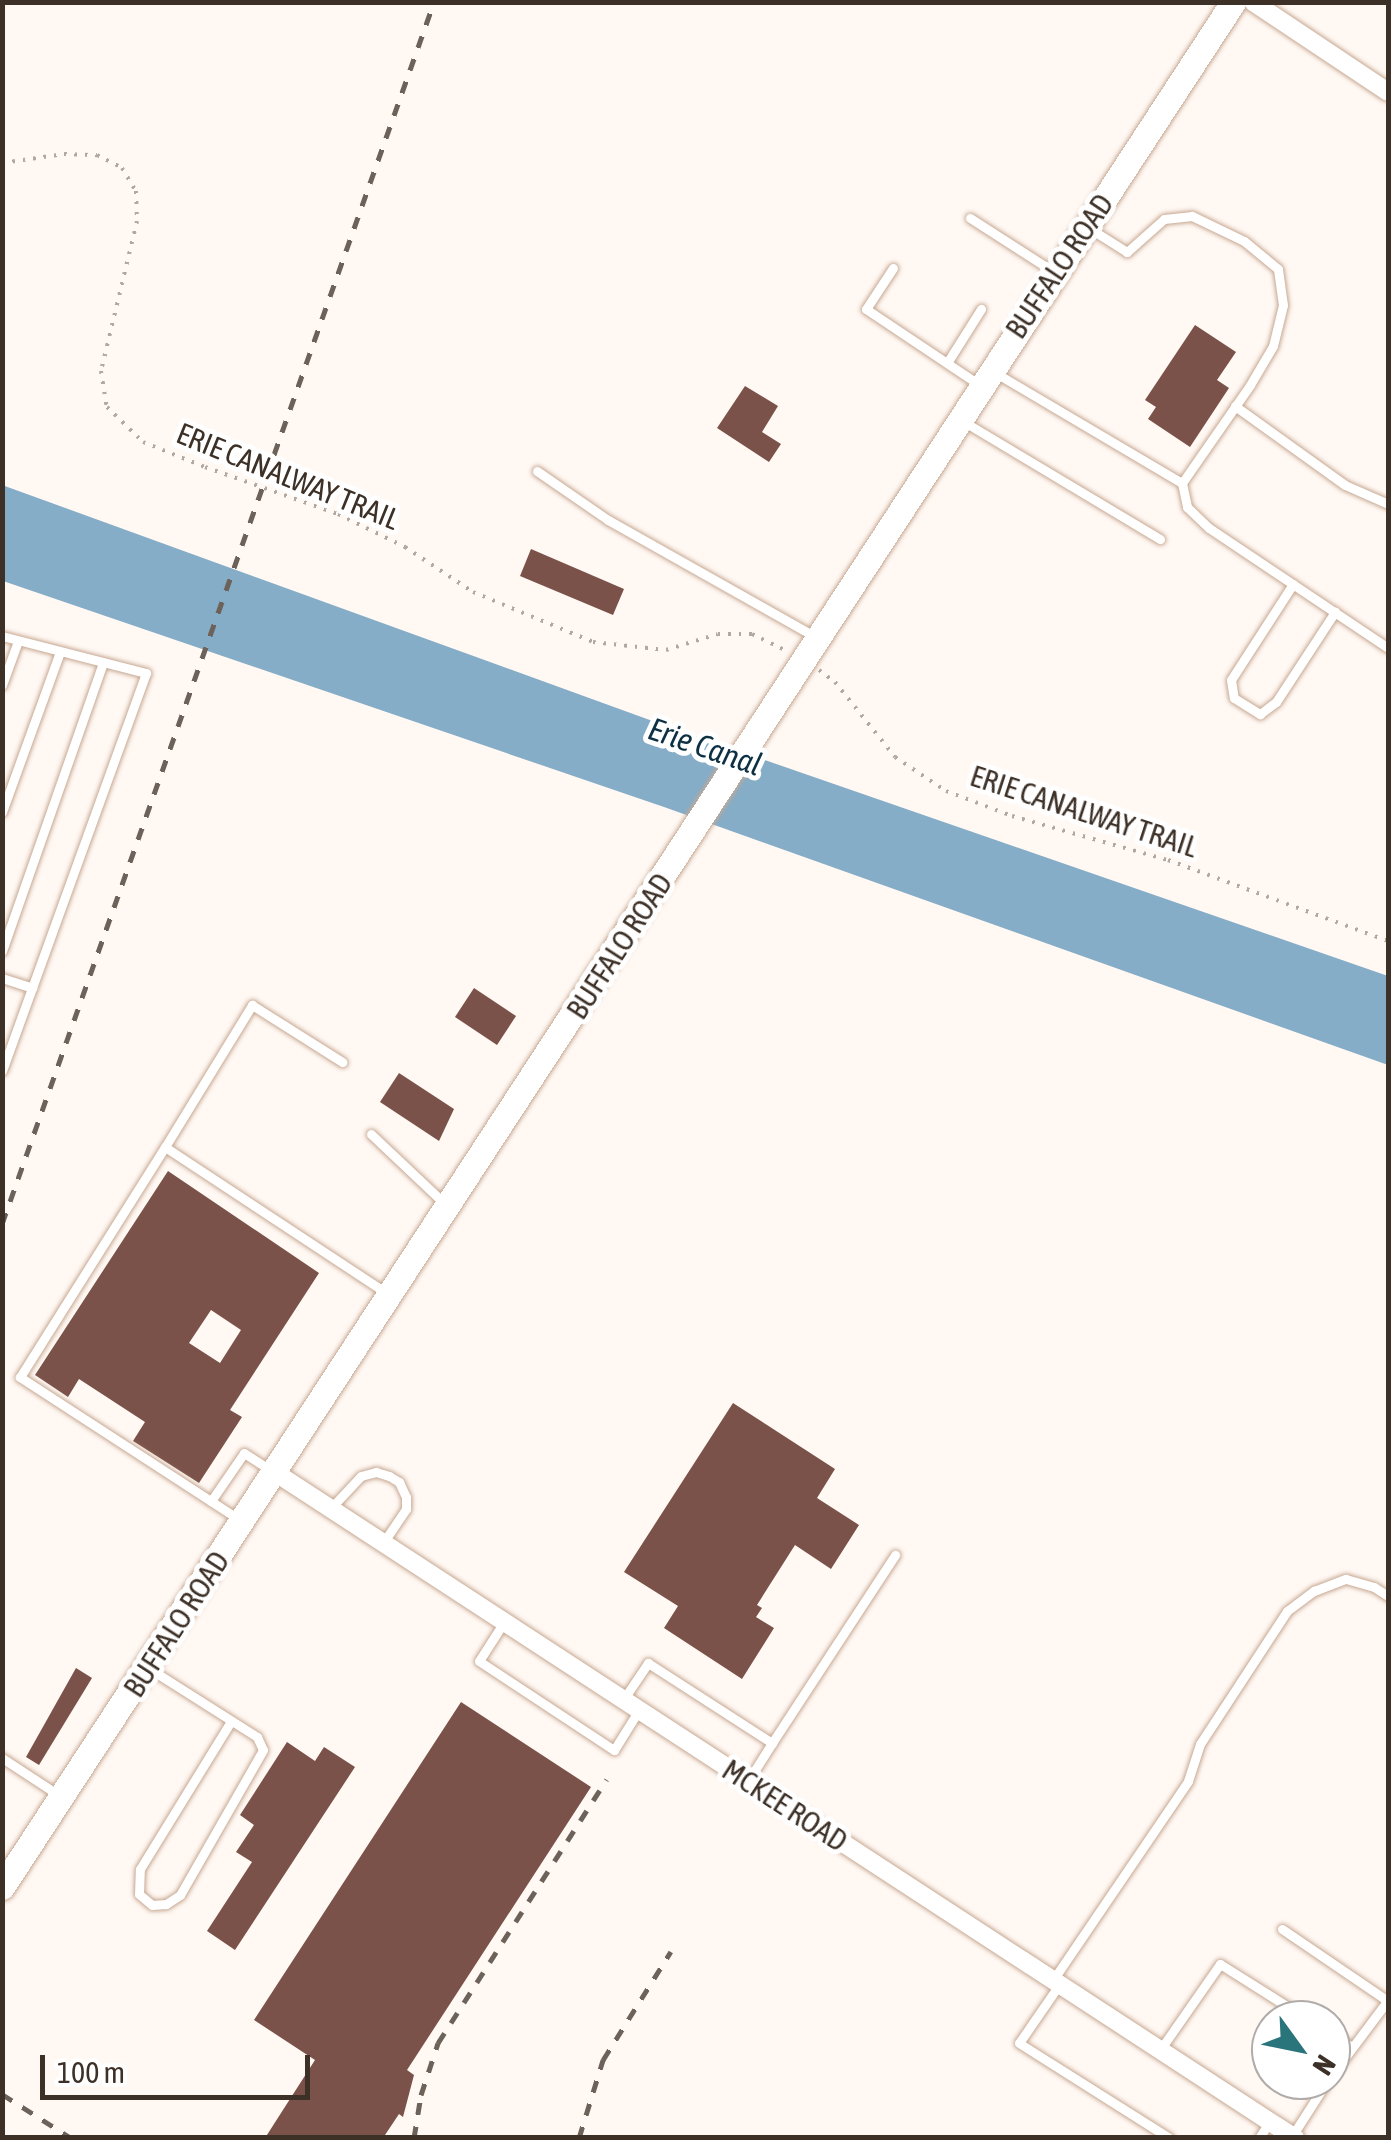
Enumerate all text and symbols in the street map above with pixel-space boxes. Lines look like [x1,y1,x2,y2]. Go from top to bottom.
street label: BUFFALO ROAD [998,187,1120,345]
street label: ERIE CANALWAY TRAIL [171,415,405,537]
water label: Erie Canal [643,710,767,784]
street label: ERIE CANALWAY TRAIL [966,757,1202,865]
street label: BUFFALO ROAD [559,866,679,1026]
street label: BUFFALO ROAD [116,1544,236,1704]
street label: MCKEE ROAD [716,1751,854,1859]
north arrow [1251,2000,1351,2100]
scale bar [45,2035,315,2097]
text: N [1307,2050,1342,2081]
text: 100 m [57,2055,125,2089]

